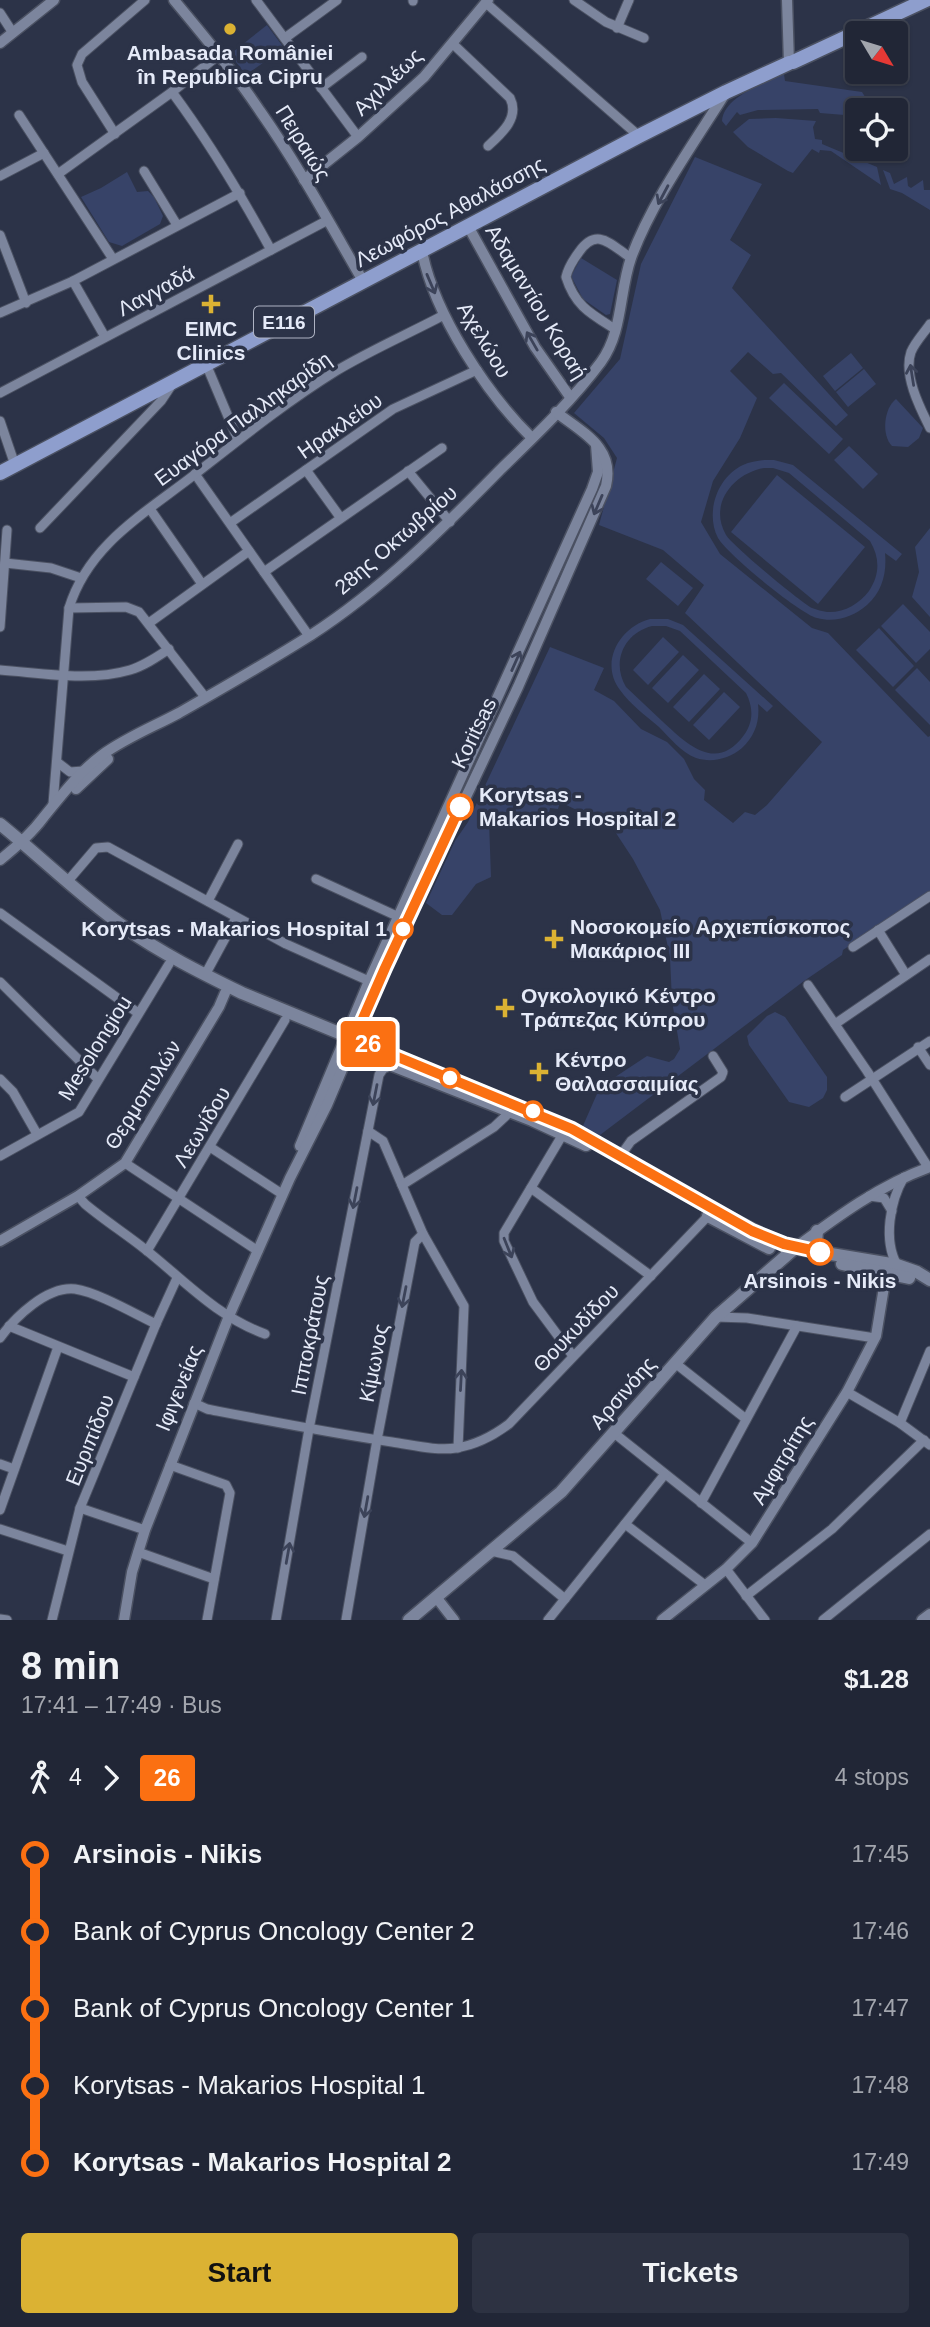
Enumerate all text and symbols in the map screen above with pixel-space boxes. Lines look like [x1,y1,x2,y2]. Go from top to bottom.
marker: Ambasada României în Republica Cipru [222,21,238,37]
north arrow [845,21,908,84]
map controls [845,21,908,161]
place label: Ambasada României în Republica Cipru [127,41,333,88]
street label: Αχιλλέως [349,43,427,120]
button: locate [845,98,908,161]
street label: Πειραιώς [271,101,336,185]
street label: Λεωφόρος Αθαλάσσης [351,152,548,271]
one-way arrow [656,184,669,205]
street label: Αδαμαντίου Κοραή [481,221,592,383]
street label: Λαγγαδά [114,261,198,320]
one-way arrow [425,273,438,294]
marker: EIMC Clinics [201,294,221,314]
street label: Αχελώου [453,298,516,382]
road number: E116 [254,306,314,338]
place label: EIMC Clinics [177,317,245,364]
one-way arrow [525,331,538,352]
street label: Ευαγόρα Παλληκαρίδη [150,347,335,490]
one-way arrow [905,364,918,387]
street label: Ηρακλείου [293,388,386,463]
street label: 28ης Οκτωβρίου [330,480,461,599]
one-way arrow [591,494,604,515]
one-way arrow [510,651,523,672]
street label: Koritsas [447,694,501,772]
place label: Korytsas - Makarios Hospital 2 [479,783,676,830]
marker: Korytsas - Makarios Hospital 2 [447,794,473,820]
place label: Νοσοκομείο Αρχιεπίσκοπος Μακάριος ΙΙΙ [570,915,850,963]
place label: Korytsas - Makarios Hospital 1 [81,917,387,940]
marker: Korytsas - Makarios Hospital 1 [393,919,413,939]
marker: Νοσοκομείο Αρχιεπίσκοπος Μακάριος ΙΙΙ [544,929,564,949]
place label: Ογκολογικό Κέντρο Τράπεζας Κύπρου [521,984,716,1032]
street label: Mesolongiou [53,991,136,1104]
marker: Ογκολογικό Κέντρο Τράπεζας Κύπρου [495,998,515,1018]
line badge: 26 [336,1021,400,1067]
text: 26 [355,1030,381,1057]
street label: Θερμοπυλών [100,1036,185,1153]
place label: Κέντρο Θαλασσαιμίας [555,1048,699,1096]
marker: Κέντρο Θαλασσαιμίας [529,1062,549,1082]
unlabelled marker [440,1068,460,1088]
street label: Λεωνίδου [169,1082,235,1171]
one-way arrow [368,1083,381,1106]
unlabelled marker [523,1101,543,1121]
one-way arrow [348,1186,361,1209]
one-way arrow [503,1236,516,1258]
marker: Arsinois - Nikis [807,1239,833,1265]
place label: Arsinois - Nikis [744,1269,896,1292]
street label: Ιπποκράτους [287,1273,332,1397]
street label: Θουκυδίδου [528,1279,623,1376]
one-way arrow [397,1285,410,1308]
street label: Κίμωνος [355,1322,392,1404]
street label: Ιφιγενείας [151,1341,206,1434]
street label: Αρσινόης [585,1352,660,1433]
one-way arrow [455,1369,468,1392]
street label: Ευριπίδου [61,1391,118,1489]
street label: Αμφιτρίτης [746,1411,817,1508]
one-way arrow [358,1495,372,1518]
one-way arrow [282,1542,295,1565]
text: 8 min [21,1645,120,1687]
text: $1.28 [844,1664,909,1694]
text: 17:41 – 17:49 · Bus [21,1692,222,1718]
icon: walk [21,1759,59,1797]
icon: forward [92,1759,130,1797]
text: 4 [69,1764,82,1790]
text: 26 [154,1764,181,1791]
text: 4 stops [835,1764,909,1790]
text: Arsinois - Nikis [73,1839,262,1869]
text: 17:45 [851,1841,909,1867]
text: Bank of Cyprus Oncology Center 2 [73,1916,475,1946]
text: 17:46 [851,1918,909,1944]
text: Bank of Cyprus Oncology Center 1 [73,1993,475,2023]
text: 17:47 [851,1995,909,2021]
text: Korytsas - Makarios Hospital 1 [73,2070,426,2100]
text: 17:48 [851,2072,909,2098]
text: Korytsas - Makarios Hospital 2 [73,2147,452,2177]
text: 17:49 [851,2149,909,2175]
button: Start [21,2233,458,2313]
button: Tickets [472,2233,909,2313]

